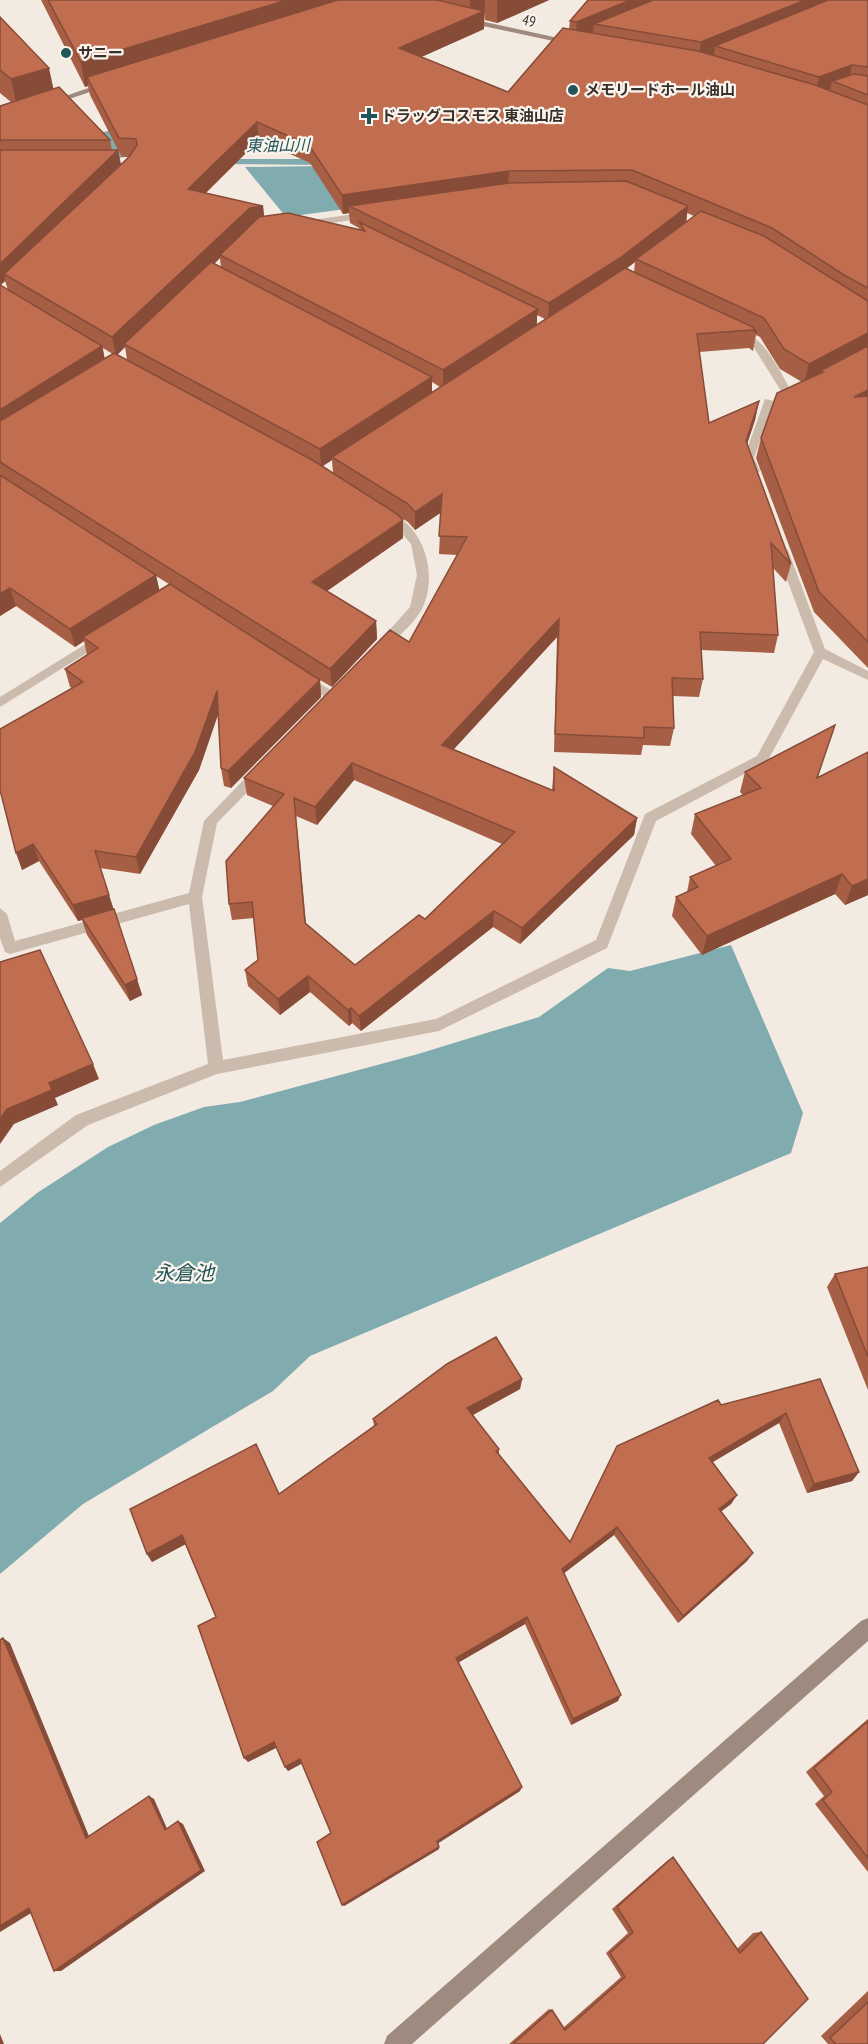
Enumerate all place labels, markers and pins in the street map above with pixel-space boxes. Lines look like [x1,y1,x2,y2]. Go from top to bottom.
place label: サニー [78,43,123,62]
marker: サニー [59,46,73,60]
place label: メモリードホール油山 [585,80,735,99]
marker: メモリードホール油山 [566,83,580,97]
place label: ドラッグコスモス 東油山店 [381,106,564,125]
marker: ドラッグコスモス 東油山店 [362,109,376,123]

